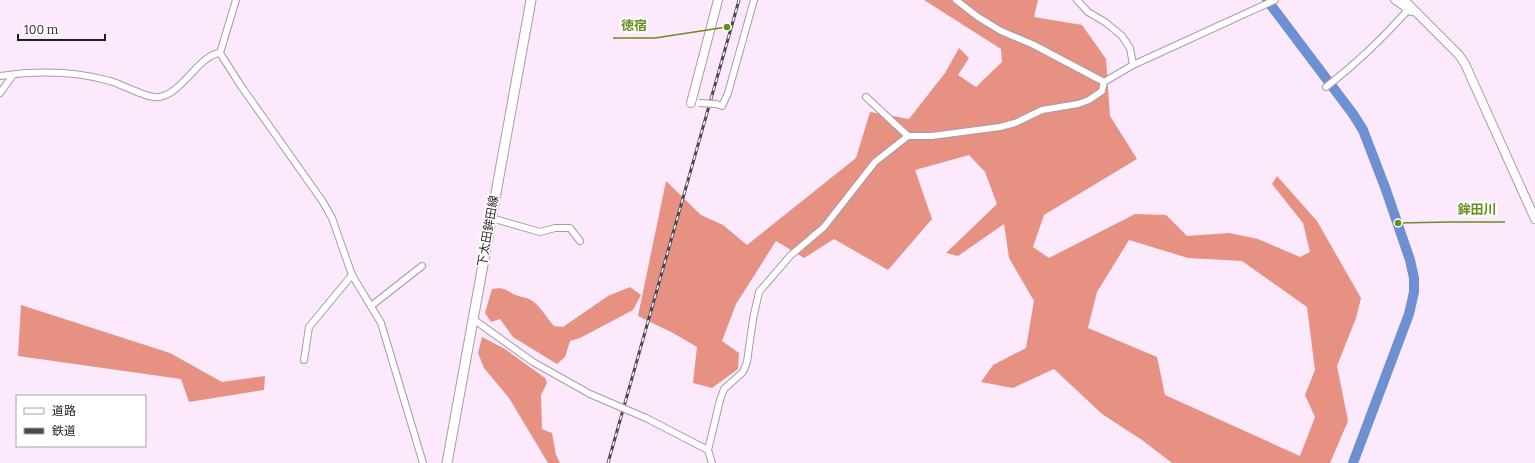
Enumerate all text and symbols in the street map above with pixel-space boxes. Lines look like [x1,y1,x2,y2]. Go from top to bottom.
callout: 徳宿 [613,13,655,38]
scale bar [18,16,105,42]
text: 徳宿 [621,18,647,33]
text: 100 m [24,23,59,37]
street label: 下太田鉾田線 [475,194,501,268]
callout: 鉾田川 [1450,197,1505,222]
text: 鉾田川 [1457,202,1497,217]
legend [16,395,146,447]
text: 道路 [52,404,76,418]
text: 鉄道 [52,424,76,438]

